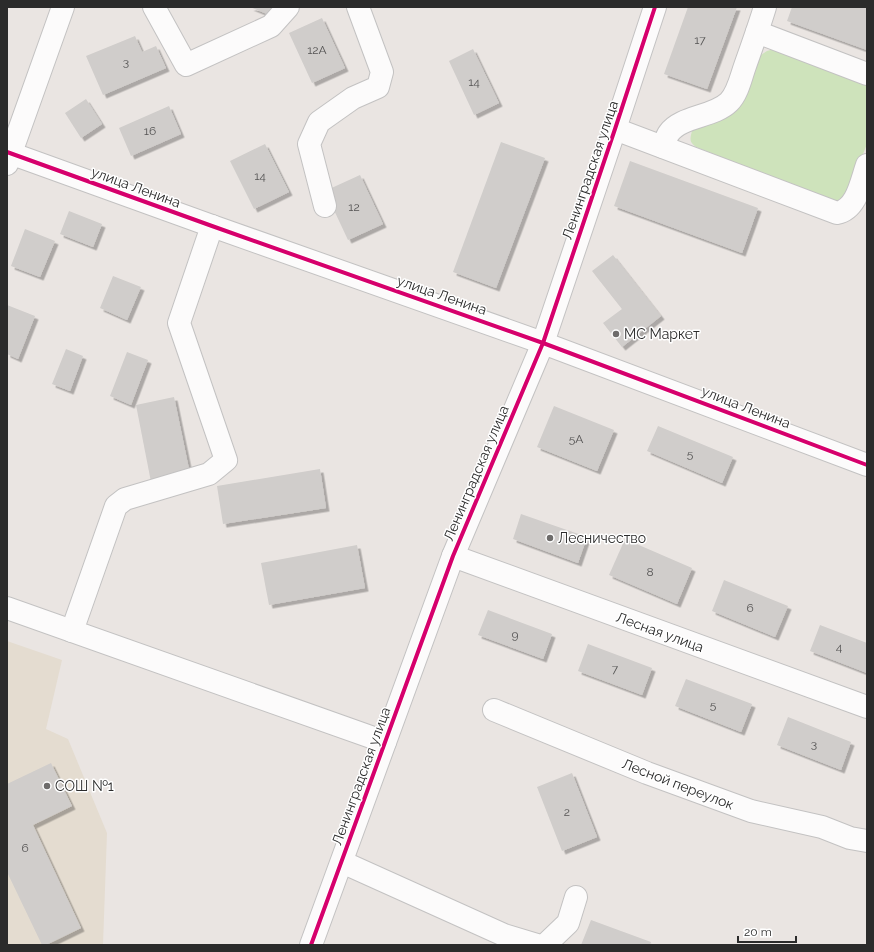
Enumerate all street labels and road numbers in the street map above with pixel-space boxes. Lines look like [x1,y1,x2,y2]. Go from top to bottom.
street label: Ленинградская улица [559,99,621,241]
street label: улица Ленина [89,163,183,211]
street label: улица Ленина [395,272,489,318]
street label: улица Ленина [699,383,793,431]
street label: Ленинградская улица [440,403,512,543]
street label: Лесная улица [614,609,706,655]
street label: Ленинградская улица [329,705,393,847]
street label: Лесной переулок [620,755,736,813]

